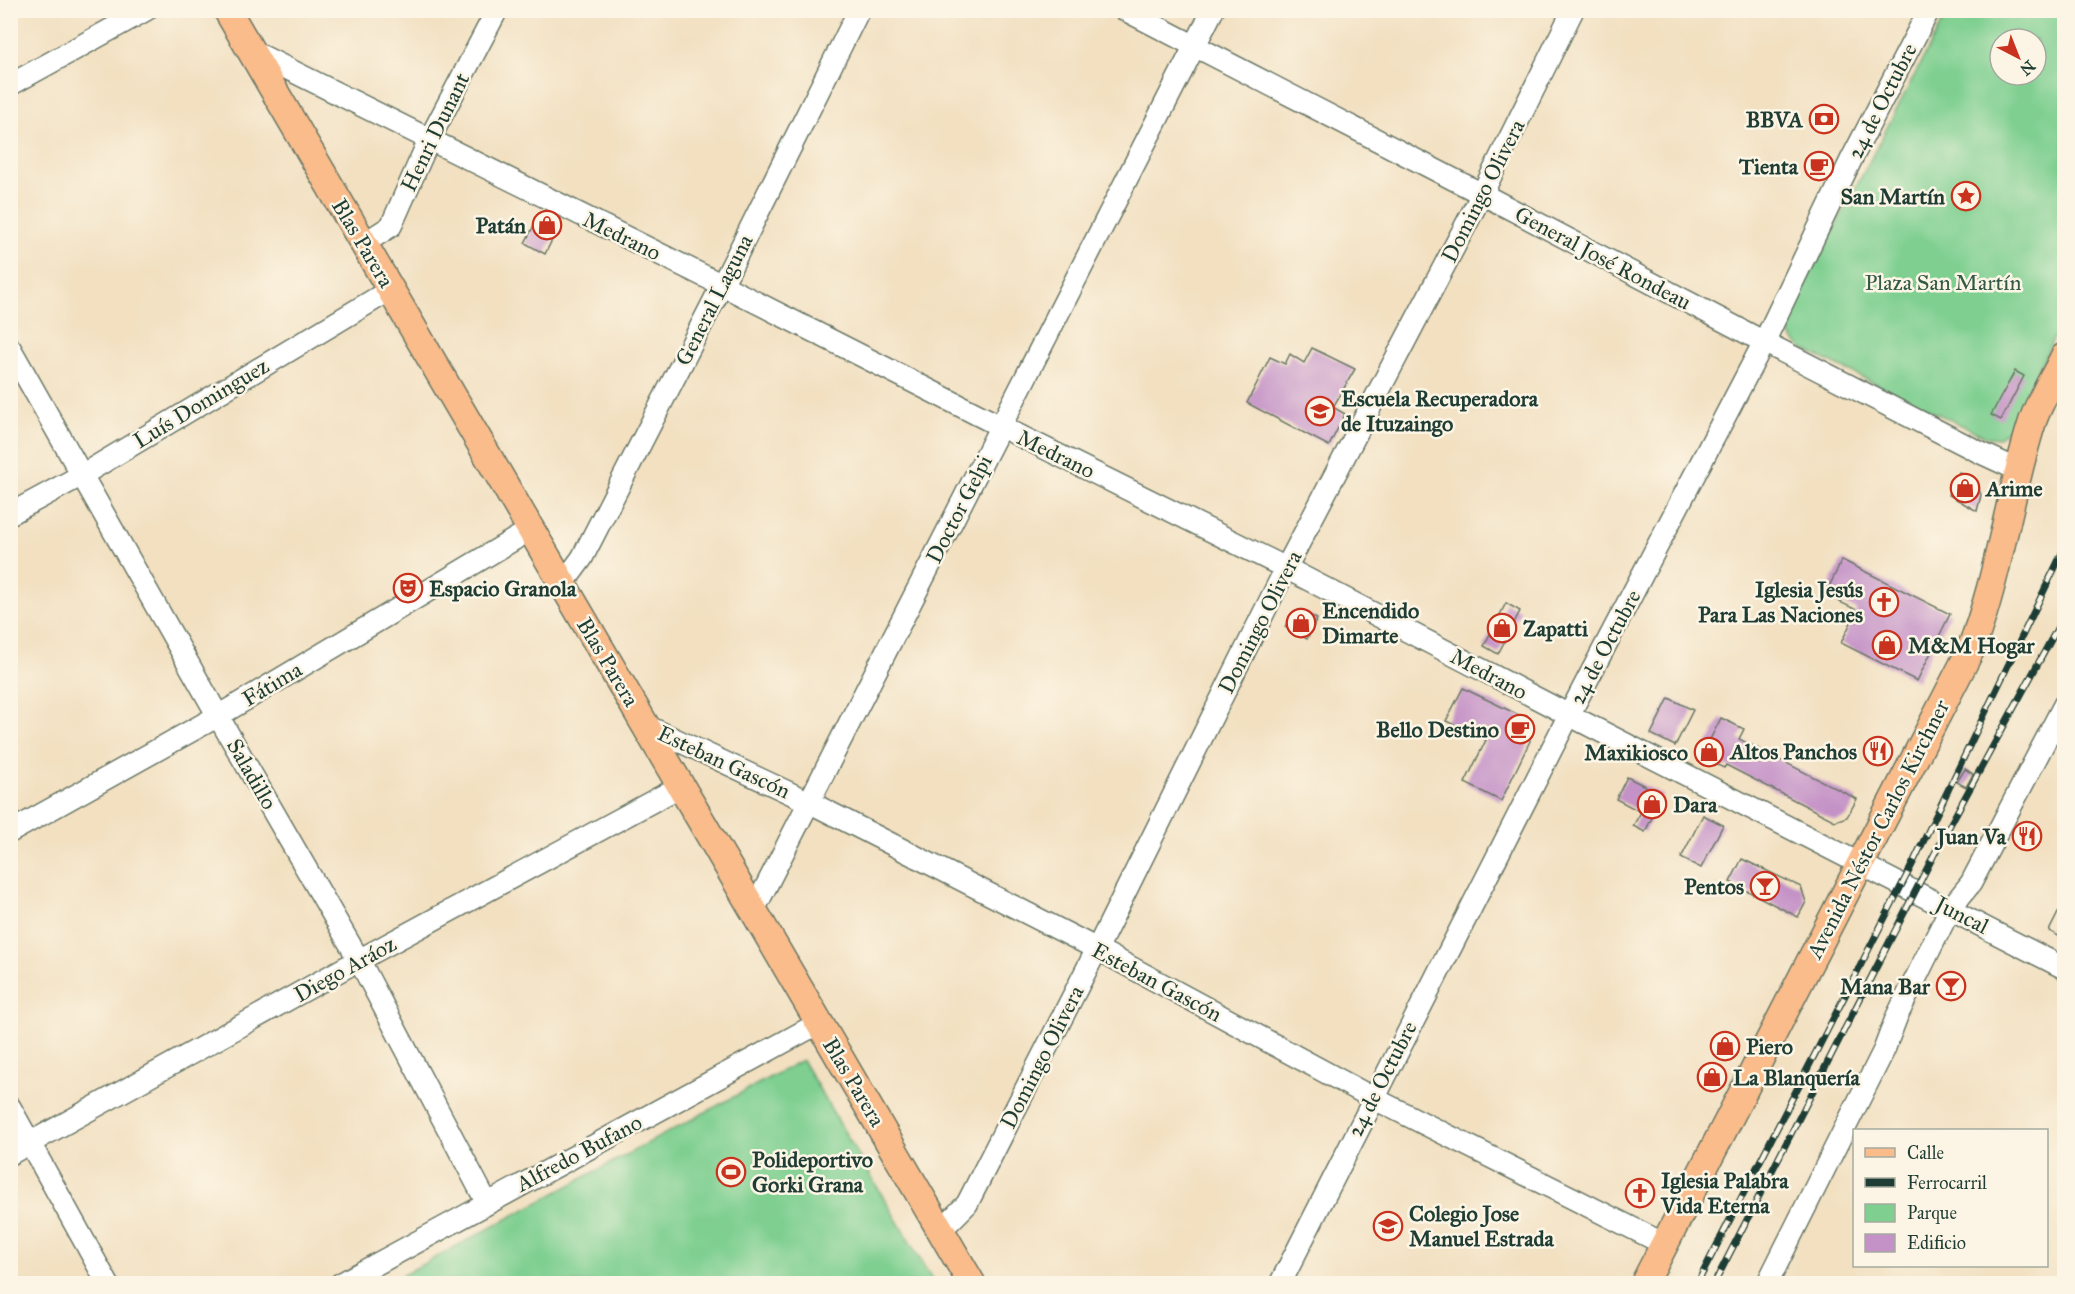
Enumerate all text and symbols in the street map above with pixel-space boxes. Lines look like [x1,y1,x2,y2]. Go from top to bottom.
north arrow [1988,27,2048,87]
street label: 24 de Octubre [1841,39,1923,163]
text: N [2016,56,2039,80]
street label: Henri Dunant [395,68,475,196]
bank icon: BBVA [1808,103,1840,135]
place label: BBVA [1746,106,1803,133]
street label: Domingo Olivera [1435,114,1531,267]
cafe icon: Tienta [1803,150,1835,182]
place label: Tienta [1738,153,1799,180]
place icon: San Martín [1950,180,1982,212]
place label: San Martín [1840,183,1945,210]
street label: Blas Parera [326,194,400,293]
street label: General José Rondeau [1510,200,1696,316]
street label: Medrano [579,206,665,266]
shop icon: Patán [531,209,563,241]
place label: Patán [476,212,526,239]
street label: General Laguna [669,229,759,370]
park label: Plaza San Martín [1865,269,2021,296]
street label: Luís Dominguez [128,352,274,454]
place label: Escuela Recuperadora de Ituzaingo [1341,385,1539,437]
school or university icon: Escuela Recuperadora de Ituzaingo [1304,395,1336,427]
street label: Medrano [1013,424,1099,484]
street label: Doctor Gelpi [920,450,998,568]
shop icon: Arime [1949,472,1981,504]
place label: Arime [1984,475,2043,502]
street label: Domingo Olivera [1212,545,1308,698]
theatre icon: Espacio Granola [392,572,424,604]
place label: Espacio Granola [429,575,577,602]
place label: Iglesia Jesús Para Las Naciones [1698,576,1863,628]
street label: 24 de Octubre [1563,585,1647,709]
church icon: Iglesia Jesús Para Las Naciones [1868,586,1900,618]
place label: Encendido Dimarte [1322,597,1419,649]
shop icon: Encendido Dimarte [1285,607,1317,639]
shop icon: Zapatti [1486,612,1518,644]
street label: Blas Parera [571,613,645,712]
place label: Zapatti [1523,615,1589,642]
shop icon: M&M Hogar [1871,629,1903,661]
place label: M&M Hogar [1908,632,2035,659]
street label: Medrano [1446,643,1532,705]
street label: Fátima [237,655,307,712]
street label: Avenida Néstor Carlos Kirchner [1800,694,1955,964]
cafe icon: Bello Destino [1504,713,1536,745]
place label: Bello Destino [1376,716,1499,743]
street label: Esteban Gascón [653,720,795,805]
street label: Saladillo [221,734,283,814]
restaurant icon: Altos Panchos [1862,735,1894,767]
shop icon: Maxikiosco [1693,736,1725,768]
place label: Altos Panchos [1728,738,1857,765]
place label: Maxikiosco [1584,739,1688,766]
shop icon: Dara [1636,788,1668,820]
place label: Dara [1673,791,1718,818]
restaurant icon: Juan Va [2011,820,2043,852]
place label: Juan Va [1934,823,2007,851]
bar icon: Pentos [1749,870,1781,902]
place label: Pentos [1684,873,1744,900]
street label: Juncal [1929,889,1993,940]
street label: Diego Aráoz [289,930,401,1008]
street label: Esteban Gascón [1087,936,1227,1028]
bar icon: Mana Bar [1935,970,1967,1002]
place label: Mana Bar [1840,973,1931,1000]
street label: Domingo Olivera [994,980,1090,1133]
street label: 24 de Octubre [1341,1017,1423,1141]
shop icon: Piero [1709,1030,1741,1062]
street label: Blas Parera [817,1033,891,1132]
place label: Piero [1746,1033,1793,1060]
shop icon: La Blanquería [1696,1061,1728,1093]
place label: La Blanquería [1733,1064,1861,1091]
street label: Alfredo Bufano [511,1109,647,1198]
legend [1853,1129,2048,1267]
text: Calle [1907,1142,1944,1164]
place label: Polideportivo Gorki Grana [752,1146,873,1198]
sports icon: Polideportivo Gorki Grana [715,1156,747,1188]
place label: Iglesia Palabra Vida Eterna [1660,1167,1789,1219]
text: Ferrocarril [1907,1172,1987,1194]
church icon: Iglesia Palabra Vida Eterna [1624,1177,1656,1209]
place label: Colegio Jose Manuel Estrada [1409,1200,1554,1252]
text: Parque [1907,1202,1957,1225]
school or university icon: Colegio Jose Manuel Estrada [1372,1210,1404,1242]
text: Edificio [1907,1232,1966,1254]

